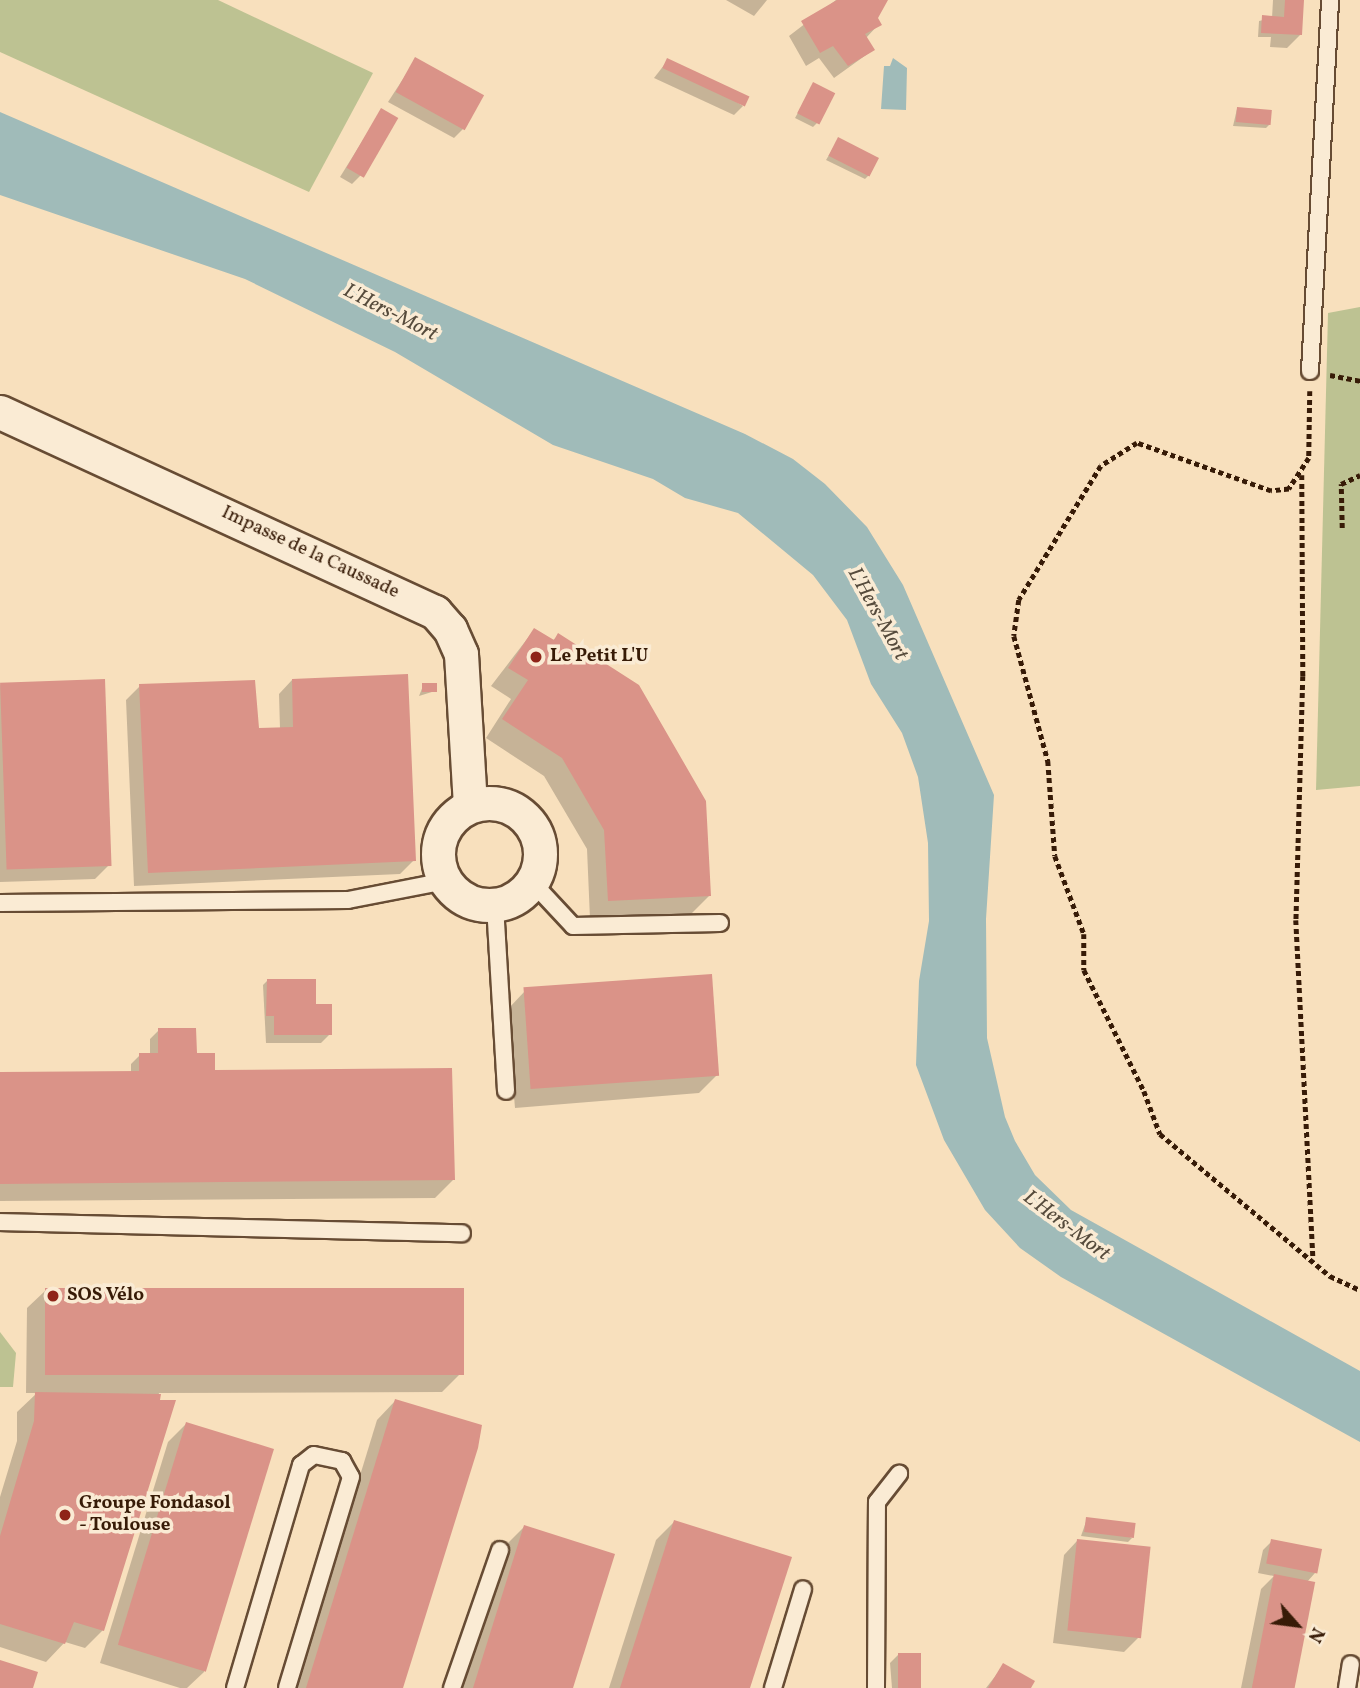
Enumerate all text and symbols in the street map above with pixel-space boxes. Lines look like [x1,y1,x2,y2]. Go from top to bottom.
water label: L'Hers-Mort [339,279,441,347]
street label: Impasse de la Caussade [218,502,402,604]
water label: L'Hers-Mort [841,563,913,665]
place label: Le Petit L'U [550,646,648,668]
marker: Le Petit L'U [528,649,544,665]
water label: L'Hers-Mort [1018,1185,1114,1267]
place label: SOS Vélo [67,1285,145,1307]
marker: SOS Vélo [45,1288,61,1304]
place label: Groupe Fondasol - Toulouse [79,1493,231,1537]
marker: Groupe Fondasol - Toulouse [57,1507,73,1523]
north arrow [1262,1590,1332,1660]
text: N [1301,1623,1330,1647]

